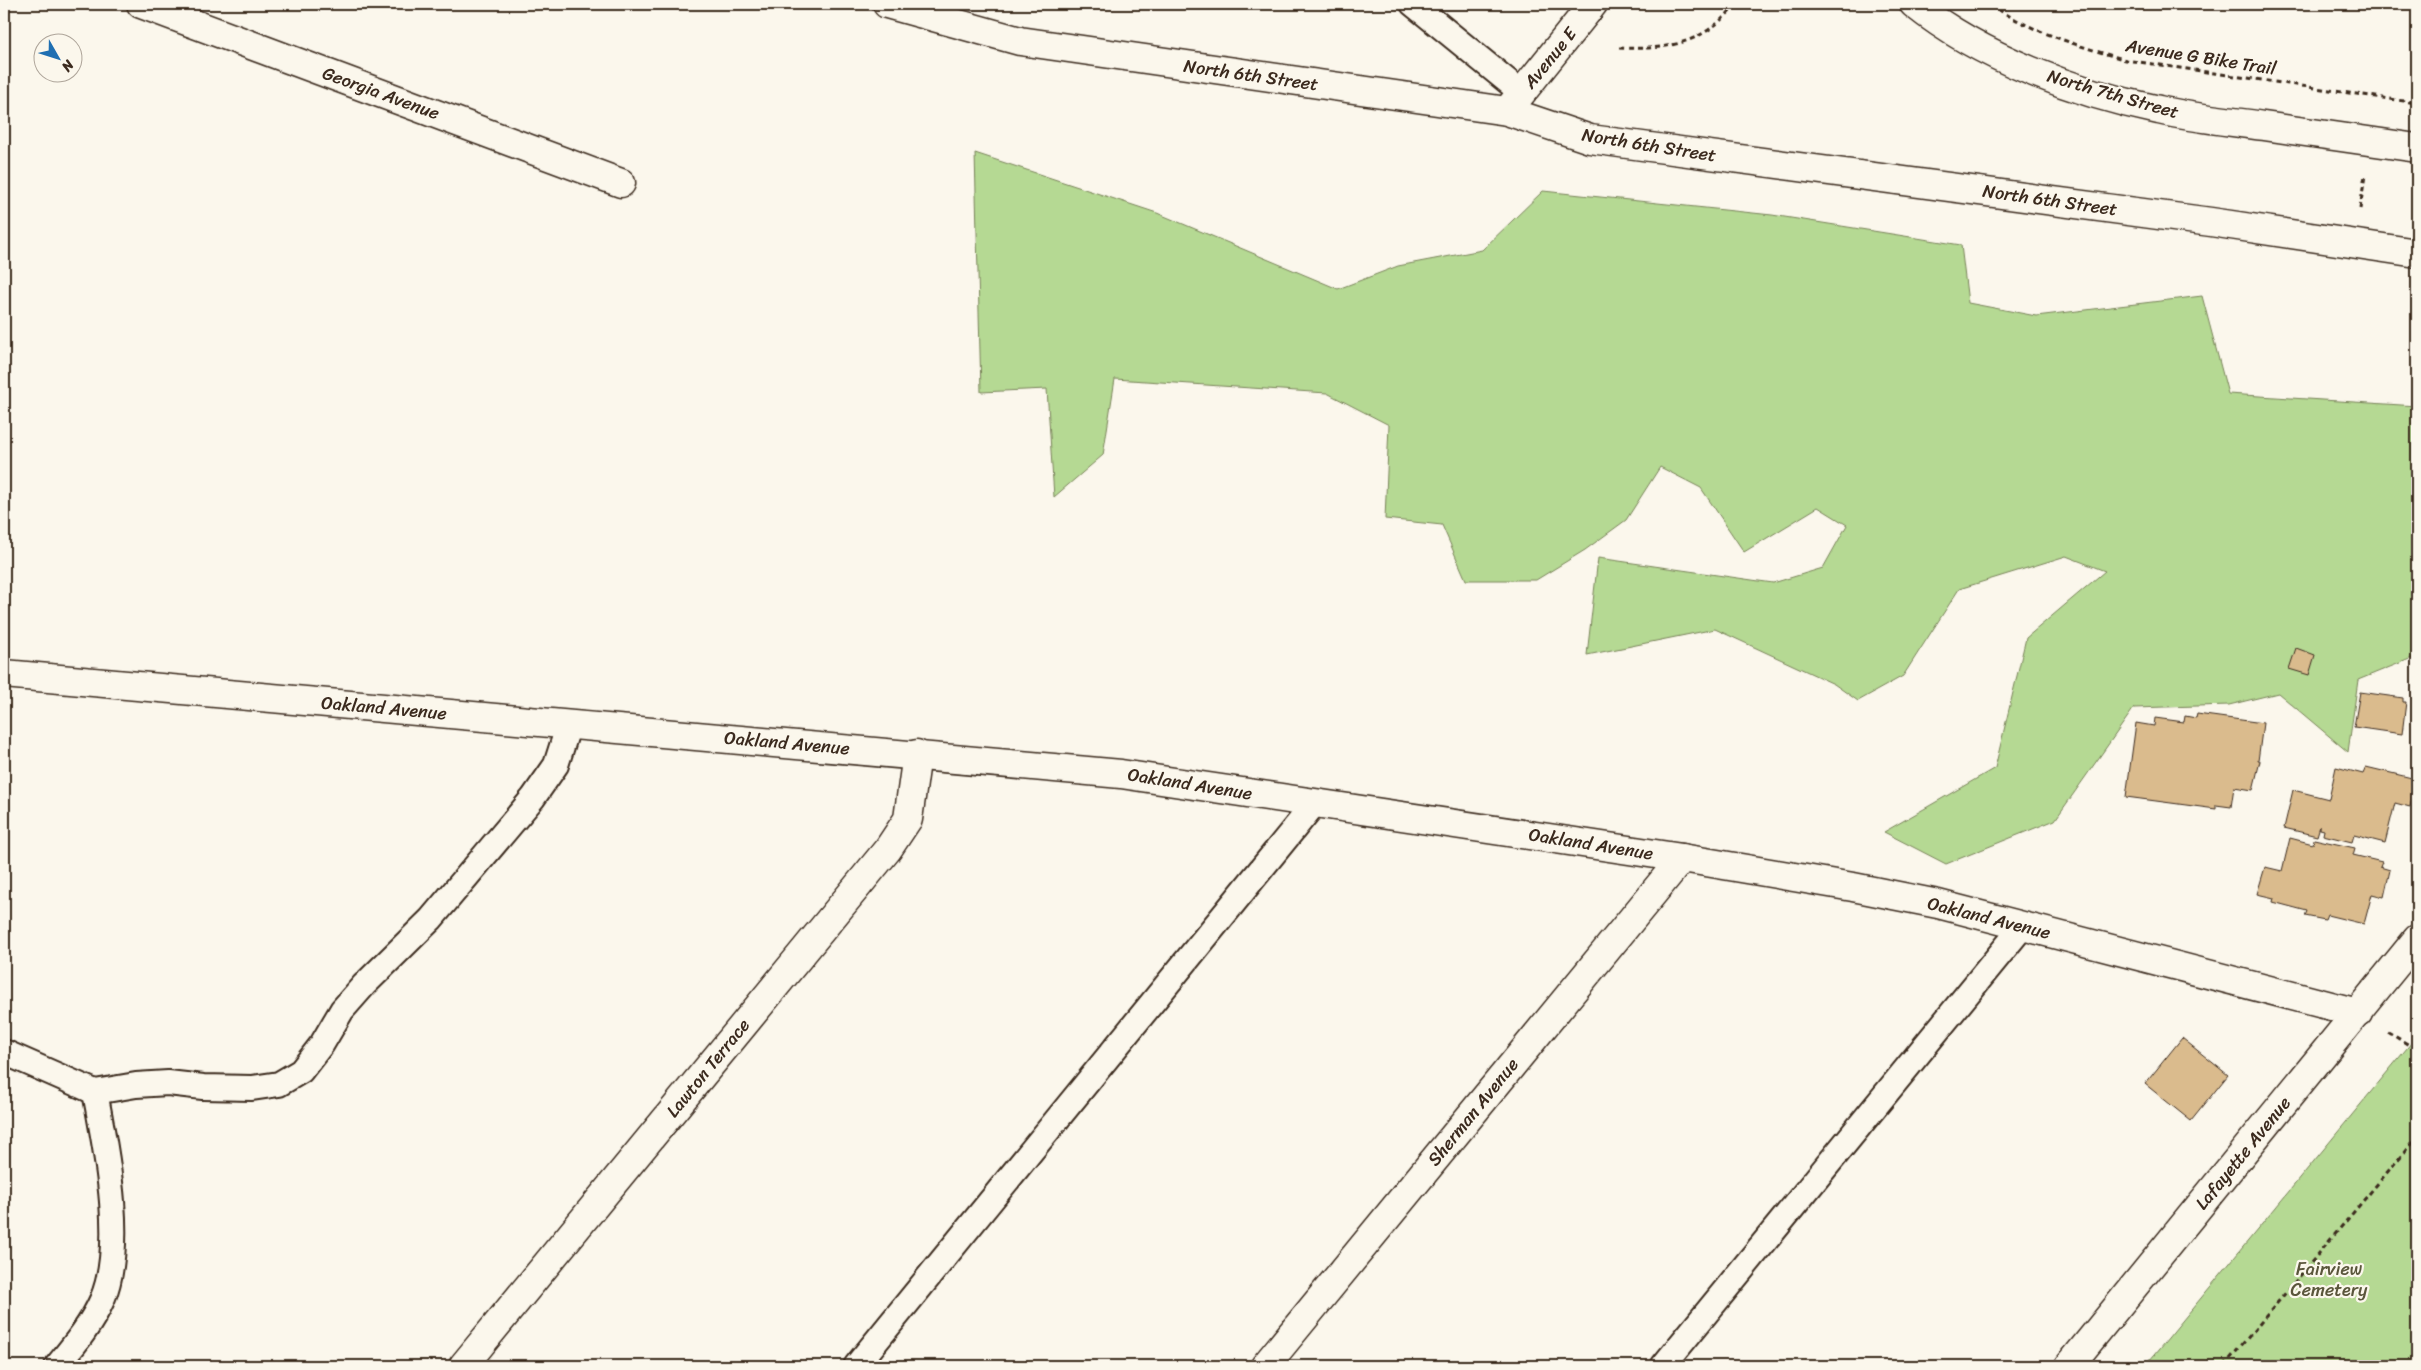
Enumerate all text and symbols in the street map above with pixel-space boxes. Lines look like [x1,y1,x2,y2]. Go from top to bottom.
street label: Avenue E [1514,19,1586,97]
street label: Avenue G Bike Trail [2123,29,2279,85]
north arrow [32,32,82,82]
street label: North 6th Street [1182,50,1320,100]
text: N [55,53,81,78]
street label: Georgia Avenue [318,57,444,129]
street label: North 7th Street [2043,60,2183,128]
street label: North 6th Street [1580,119,1719,171]
street label: North 6th Street [1981,175,2119,225]
street label: Oakland Avenue [320,687,448,729]
street label: Oakland Avenue [723,722,851,764]
street label: Oakland Avenue [1125,758,1255,810]
street label: Oakland Avenue [1526,818,1656,870]
street label: Oakland Avenue [1924,887,2054,949]
street label: Lawton Terrace [658,1011,758,1125]
street label: Sherman Avenue [1419,1051,1527,1173]
street label: Lafayette Avenue [2187,1089,2299,1217]
park label: Fairview Cemetery [2291,1253,2368,1306]

